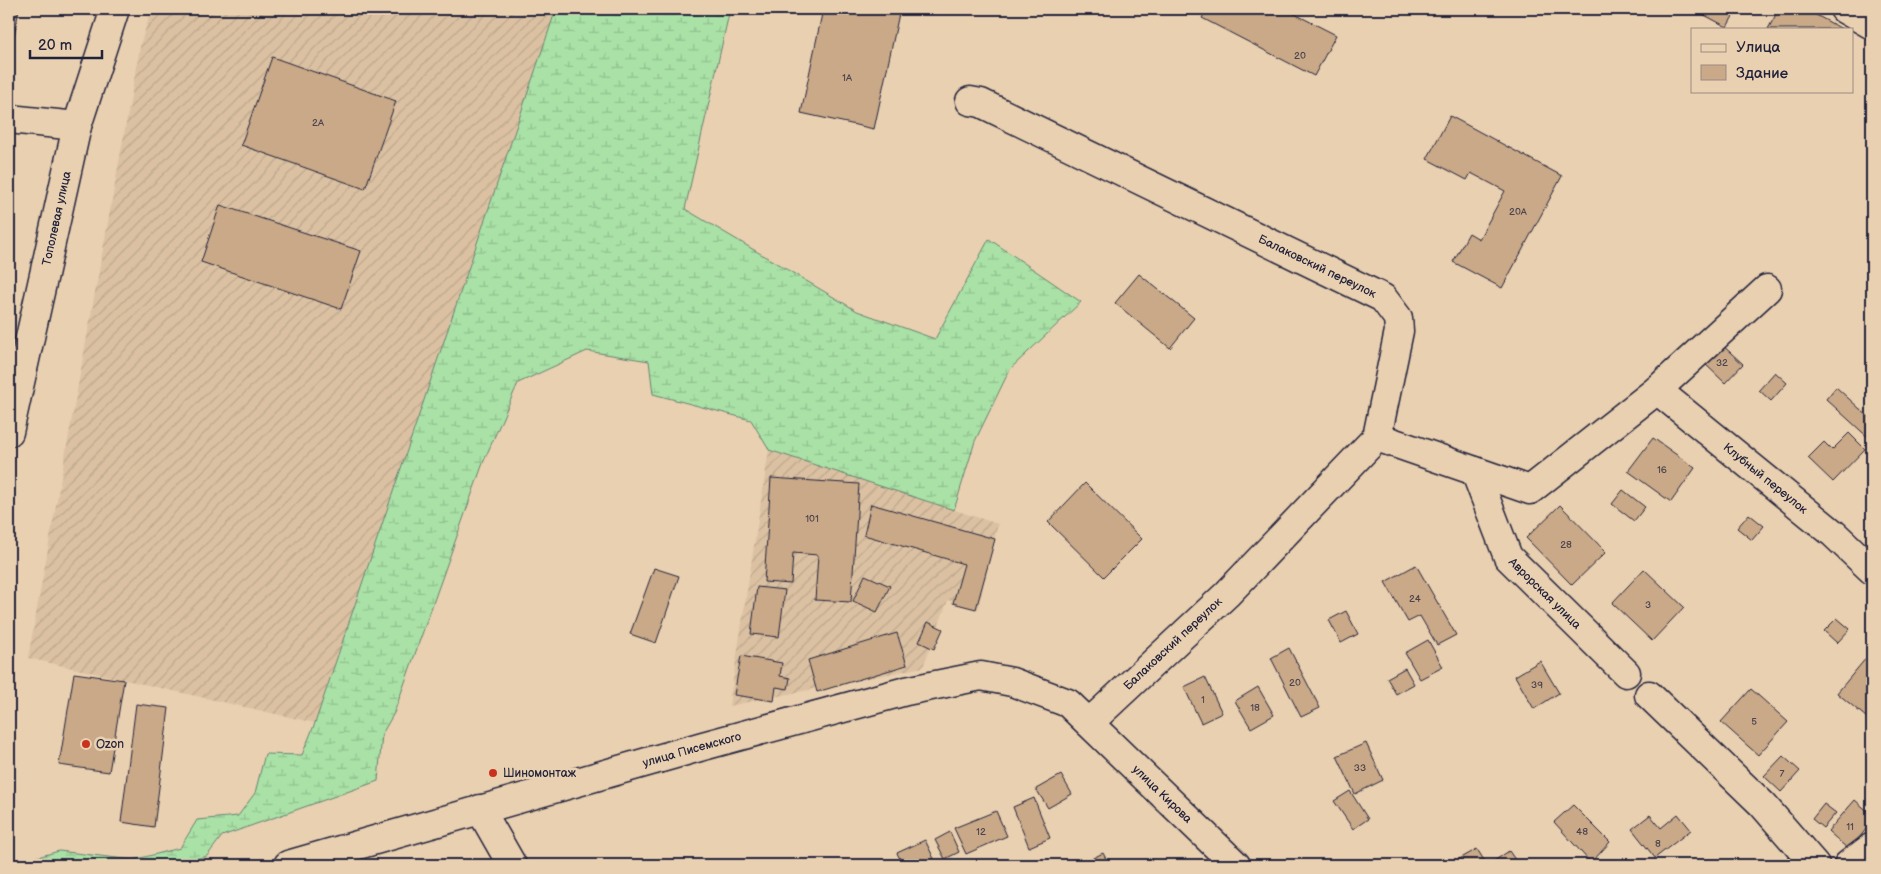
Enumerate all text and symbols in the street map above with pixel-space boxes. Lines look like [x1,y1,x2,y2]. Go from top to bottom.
scale bar [30,28,102,60]
legend [1691,28,1854,92]
text: 20 m [38,36,72,55]
text: Улица [1736,38,1781,57]
house number: 20 [1294,50,1306,62]
text: Здание [1736,64,1788,83]
house number: 1А [842,72,853,84]
house number: 2А [312,117,325,129]
street label: Тополевая улица [39,170,74,267]
house number: 20А [1509,206,1528,218]
street label: Балаковский переулок [1256,231,1379,301]
house number: 32 [1716,357,1728,369]
street label: Клубный переулок [1720,440,1811,517]
house number: 16 [1657,464,1667,476]
house number: 101 [805,513,819,525]
house number: 28 [1560,539,1572,551]
street label: Аврорская улица [1505,554,1584,632]
house number: 24 [1409,593,1421,605]
street label: Балаковский переулок [1121,594,1226,694]
house number: 3 [1645,599,1651,611]
house number: 20 [1289,677,1301,689]
house number: 39 [1531,679,1543,691]
house number: 1 [1201,694,1205,706]
house number: 18 [1250,702,1260,714]
house number: 5 [1751,716,1757,728]
street label: улица Писемского [641,729,743,770]
place label: Ozon [96,737,124,752]
marker: Ozon [80,738,92,750]
street label: улица Кирова [1129,762,1195,826]
house number: 33 [1354,762,1366,774]
place label: Шиномонтаж [503,766,577,781]
marker: Шиномонтаж [487,767,499,779]
house number: 7 [1780,768,1785,780]
house number: 11 [1846,821,1854,833]
house number: 12 [976,826,986,838]
house number: 48 [1576,826,1588,838]
house number: 8 [1655,838,1661,850]

